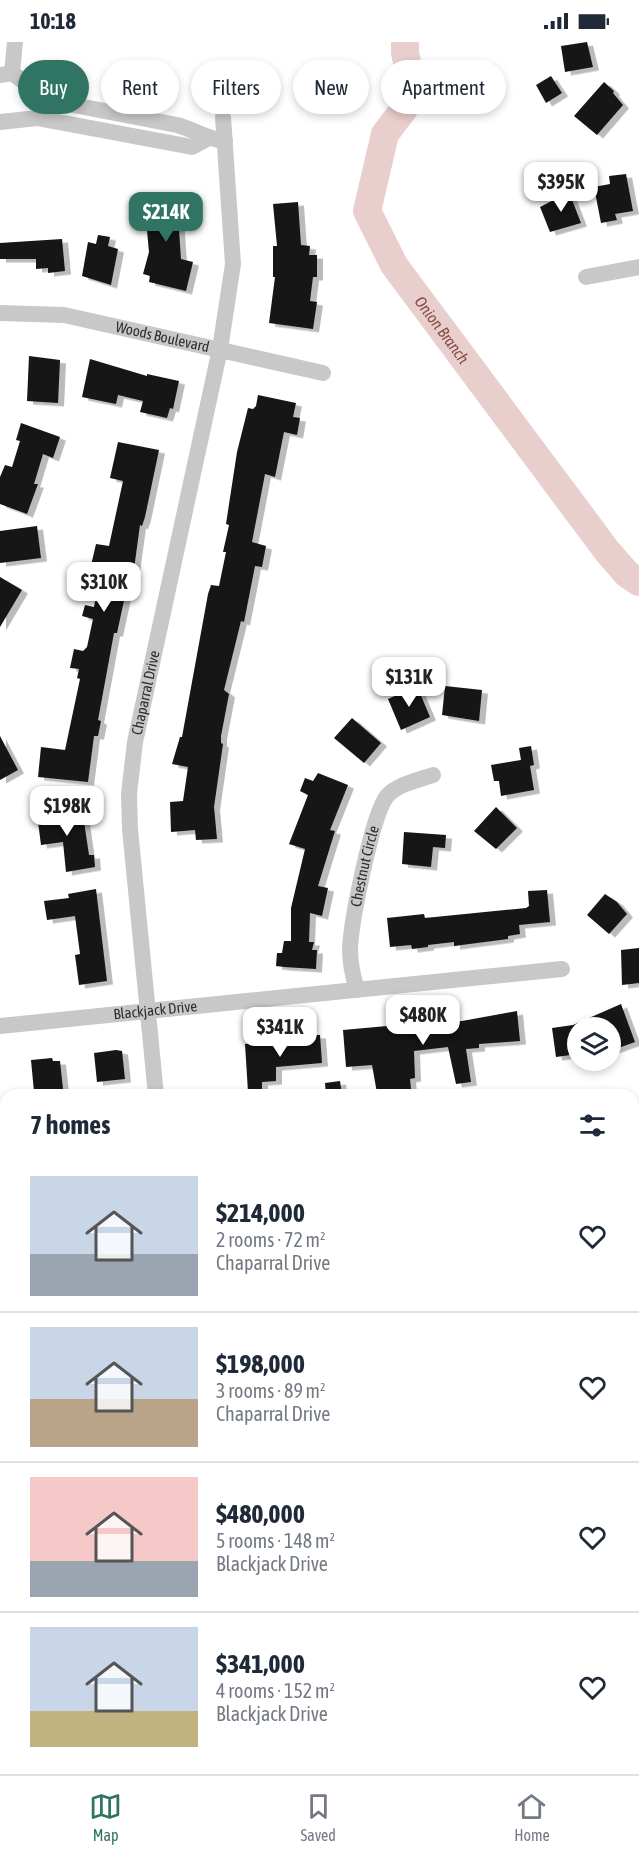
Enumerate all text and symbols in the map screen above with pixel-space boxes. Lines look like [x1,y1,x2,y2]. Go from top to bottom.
text: 10:18 [30,8,76,34]
chip: Buy [18,60,89,114]
chip: Rent [101,60,179,114]
chip: Filters [191,60,281,114]
chip: New [293,60,369,114]
chip: Apartment [381,60,506,114]
pin: $395K [519,162,603,213]
text: $395K [538,170,584,193]
pin: $214K [124,192,208,243]
text: $214K [143,200,189,223]
water label: Onion Branch [411,293,473,367]
street label: Woods Boulevard [114,318,211,355]
pin: $310K [62,562,146,613]
text: $310K [81,570,127,593]
street label: Chaparral Drive [128,649,163,736]
pin: $131K [367,657,451,708]
text: $131K [386,665,432,688]
pin: $198K [25,786,109,837]
text: $198K [44,794,90,817]
street label: Chestnut Circle [347,823,382,908]
pin: $480K [381,995,465,1046]
street label: Blackjack Drive [112,997,198,1022]
text: $480K [400,1003,446,1026]
pin: $341K [238,1007,322,1058]
text: $341K [257,1015,303,1038]
map controls [567,1017,621,1071]
button: layers [567,1017,621,1071]
icon: filters [576,1109,609,1142]
text: 7 homes [30,1110,110,1140]
text: $214,000 [216,1198,305,1228]
icon: home [78,1200,150,1272]
icon: heart [576,1220,609,1253]
text: 2 rooms · 72 m² [216,1228,326,1251]
text: Chaparral Drive [216,1251,330,1274]
text: $198,000 [216,1349,305,1379]
icon: home [78,1351,150,1423]
icon: heart [576,1371,609,1404]
text: 3 rooms · 89 m² [216,1379,326,1402]
text: Chaparral Drive [216,1402,330,1425]
text: $480,000 [216,1499,305,1529]
icon: home [78,1501,150,1573]
icon: heart [576,1521,609,1554]
text: 5 rooms · 148 m² [216,1529,335,1552]
text: Blackjack Drive [216,1552,328,1575]
text: $341,000 [216,1649,305,1679]
icon: home [78,1651,150,1723]
icon: heart [576,1671,609,1704]
text: 4 rooms · 152 m² [216,1679,335,1702]
text: Blackjack Drive [216,1702,328,1725]
tab: Map [89,1790,122,1844]
tab: Saved [300,1790,336,1844]
tab: Home [514,1790,550,1844]

